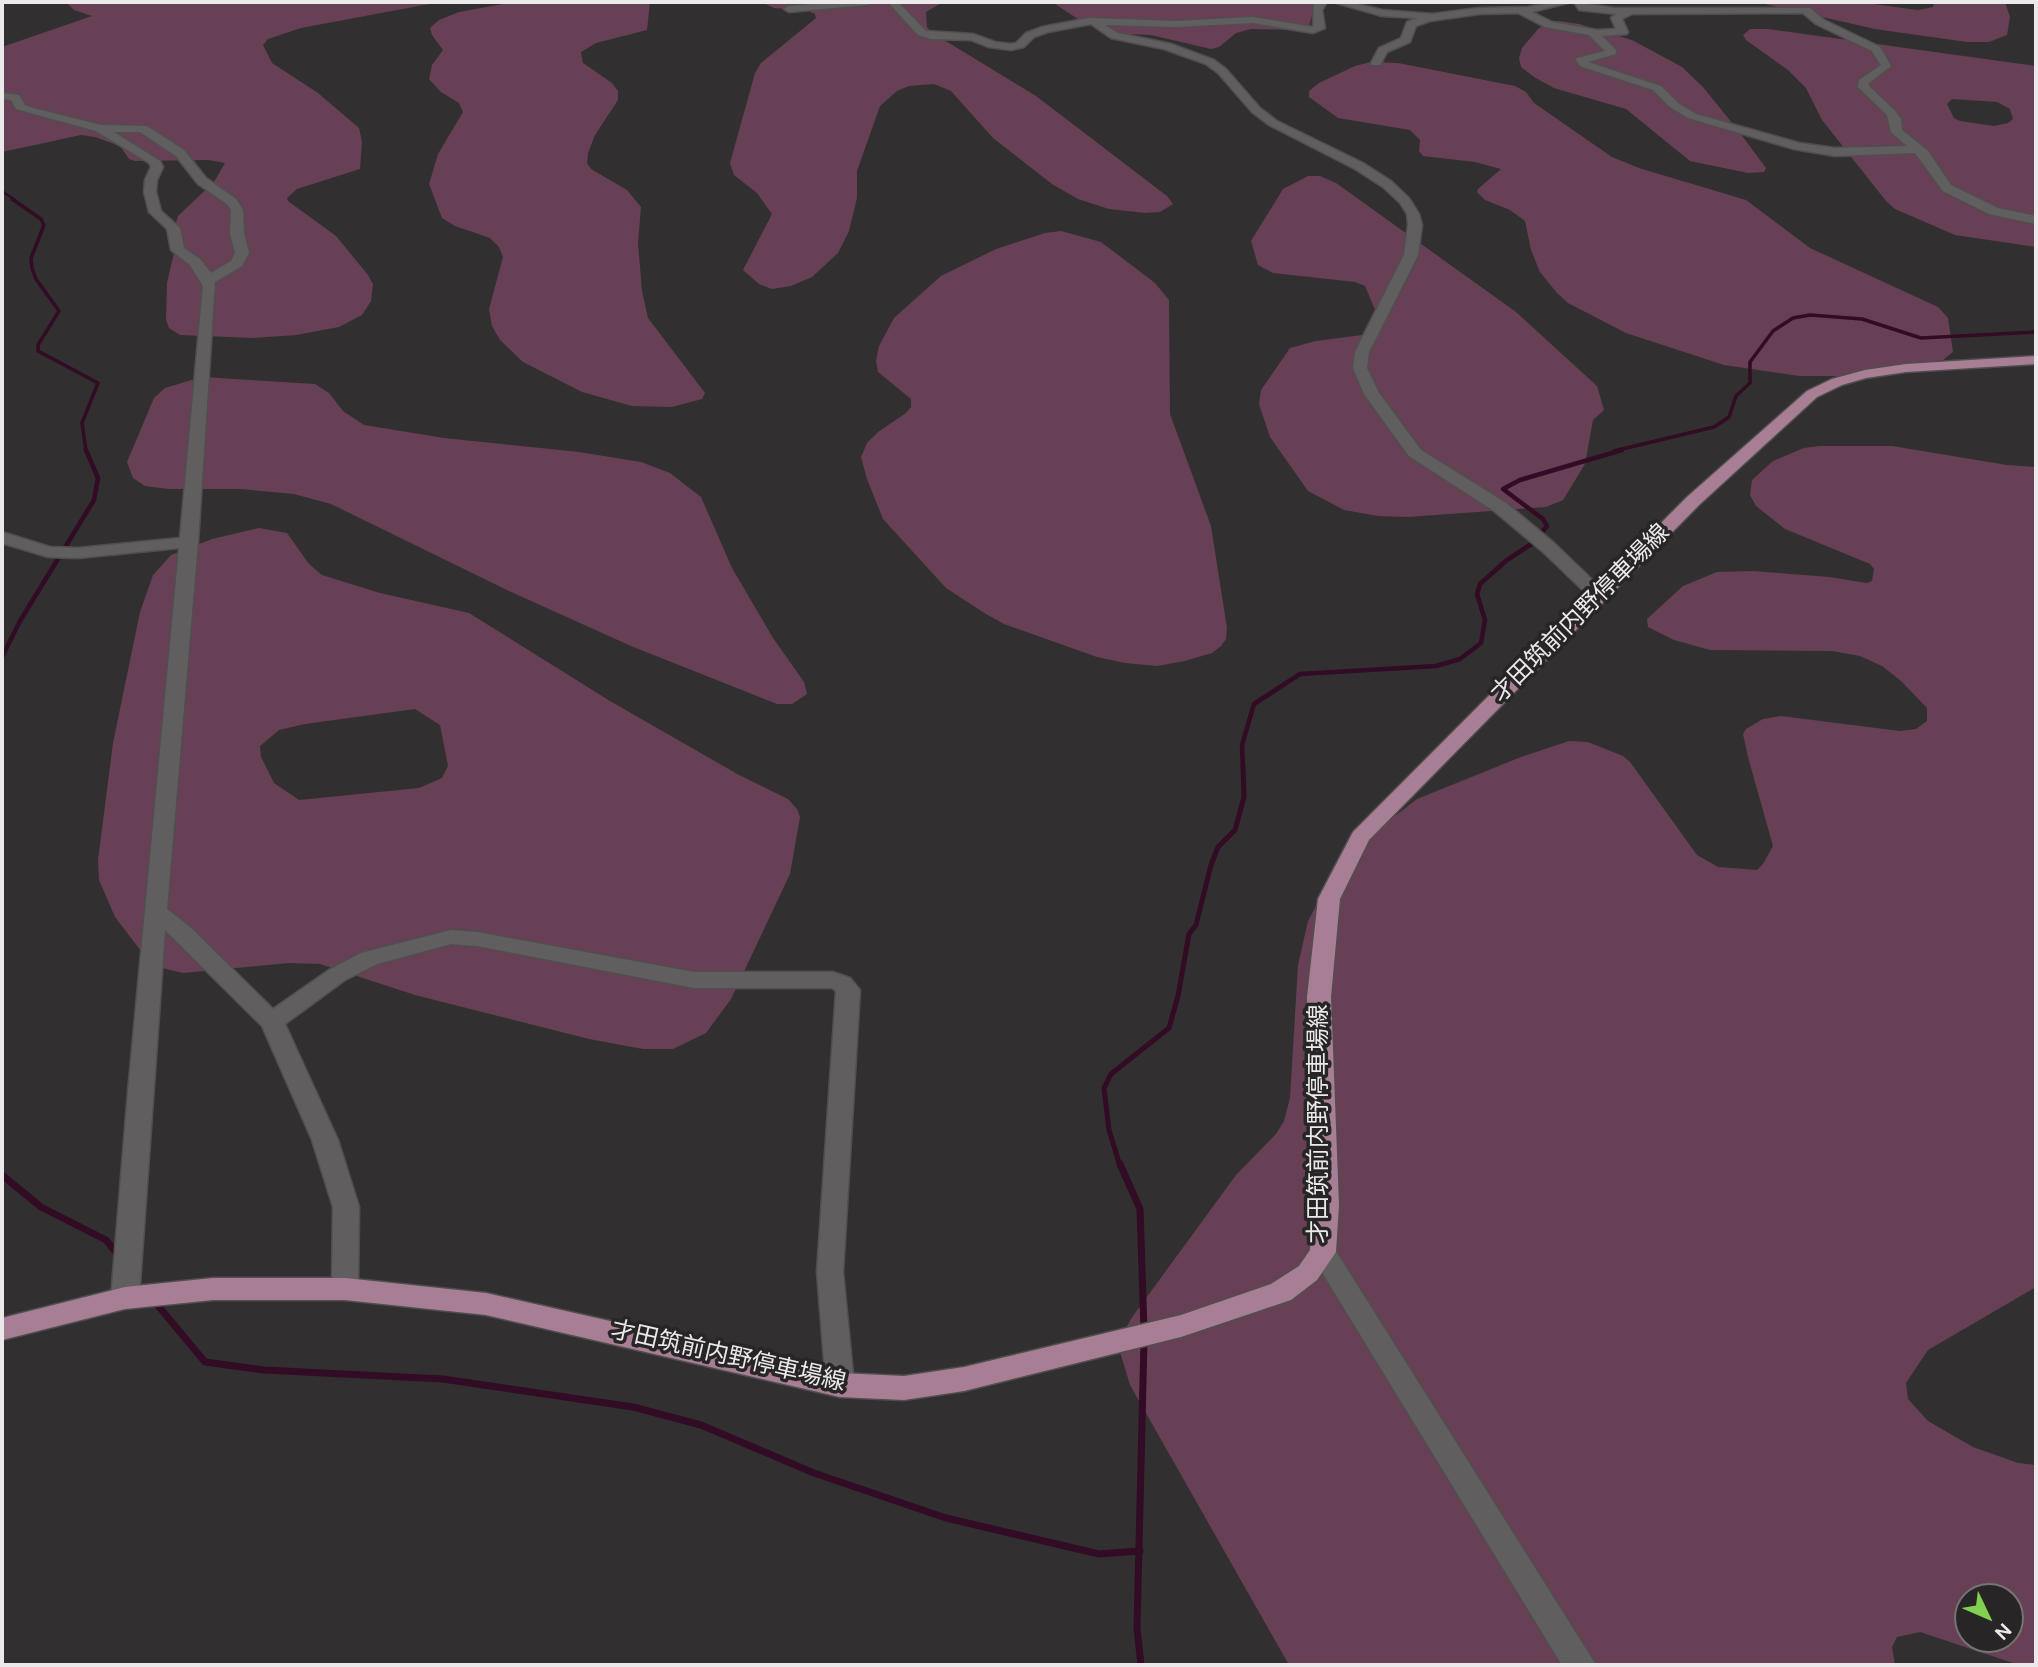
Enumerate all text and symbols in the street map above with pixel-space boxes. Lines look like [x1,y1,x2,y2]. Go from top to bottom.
street label: 才田筑前内野停車場線 [1486,519,1676,709]
street label: 才田筑前内野停車場線 [1306,1004,1334,1244]
street label: 才田筑前内野停車場線 [608,1316,848,1398]
north arrow [1954,1583,2024,1653]
text: N [1989,1618,2017,1645]

